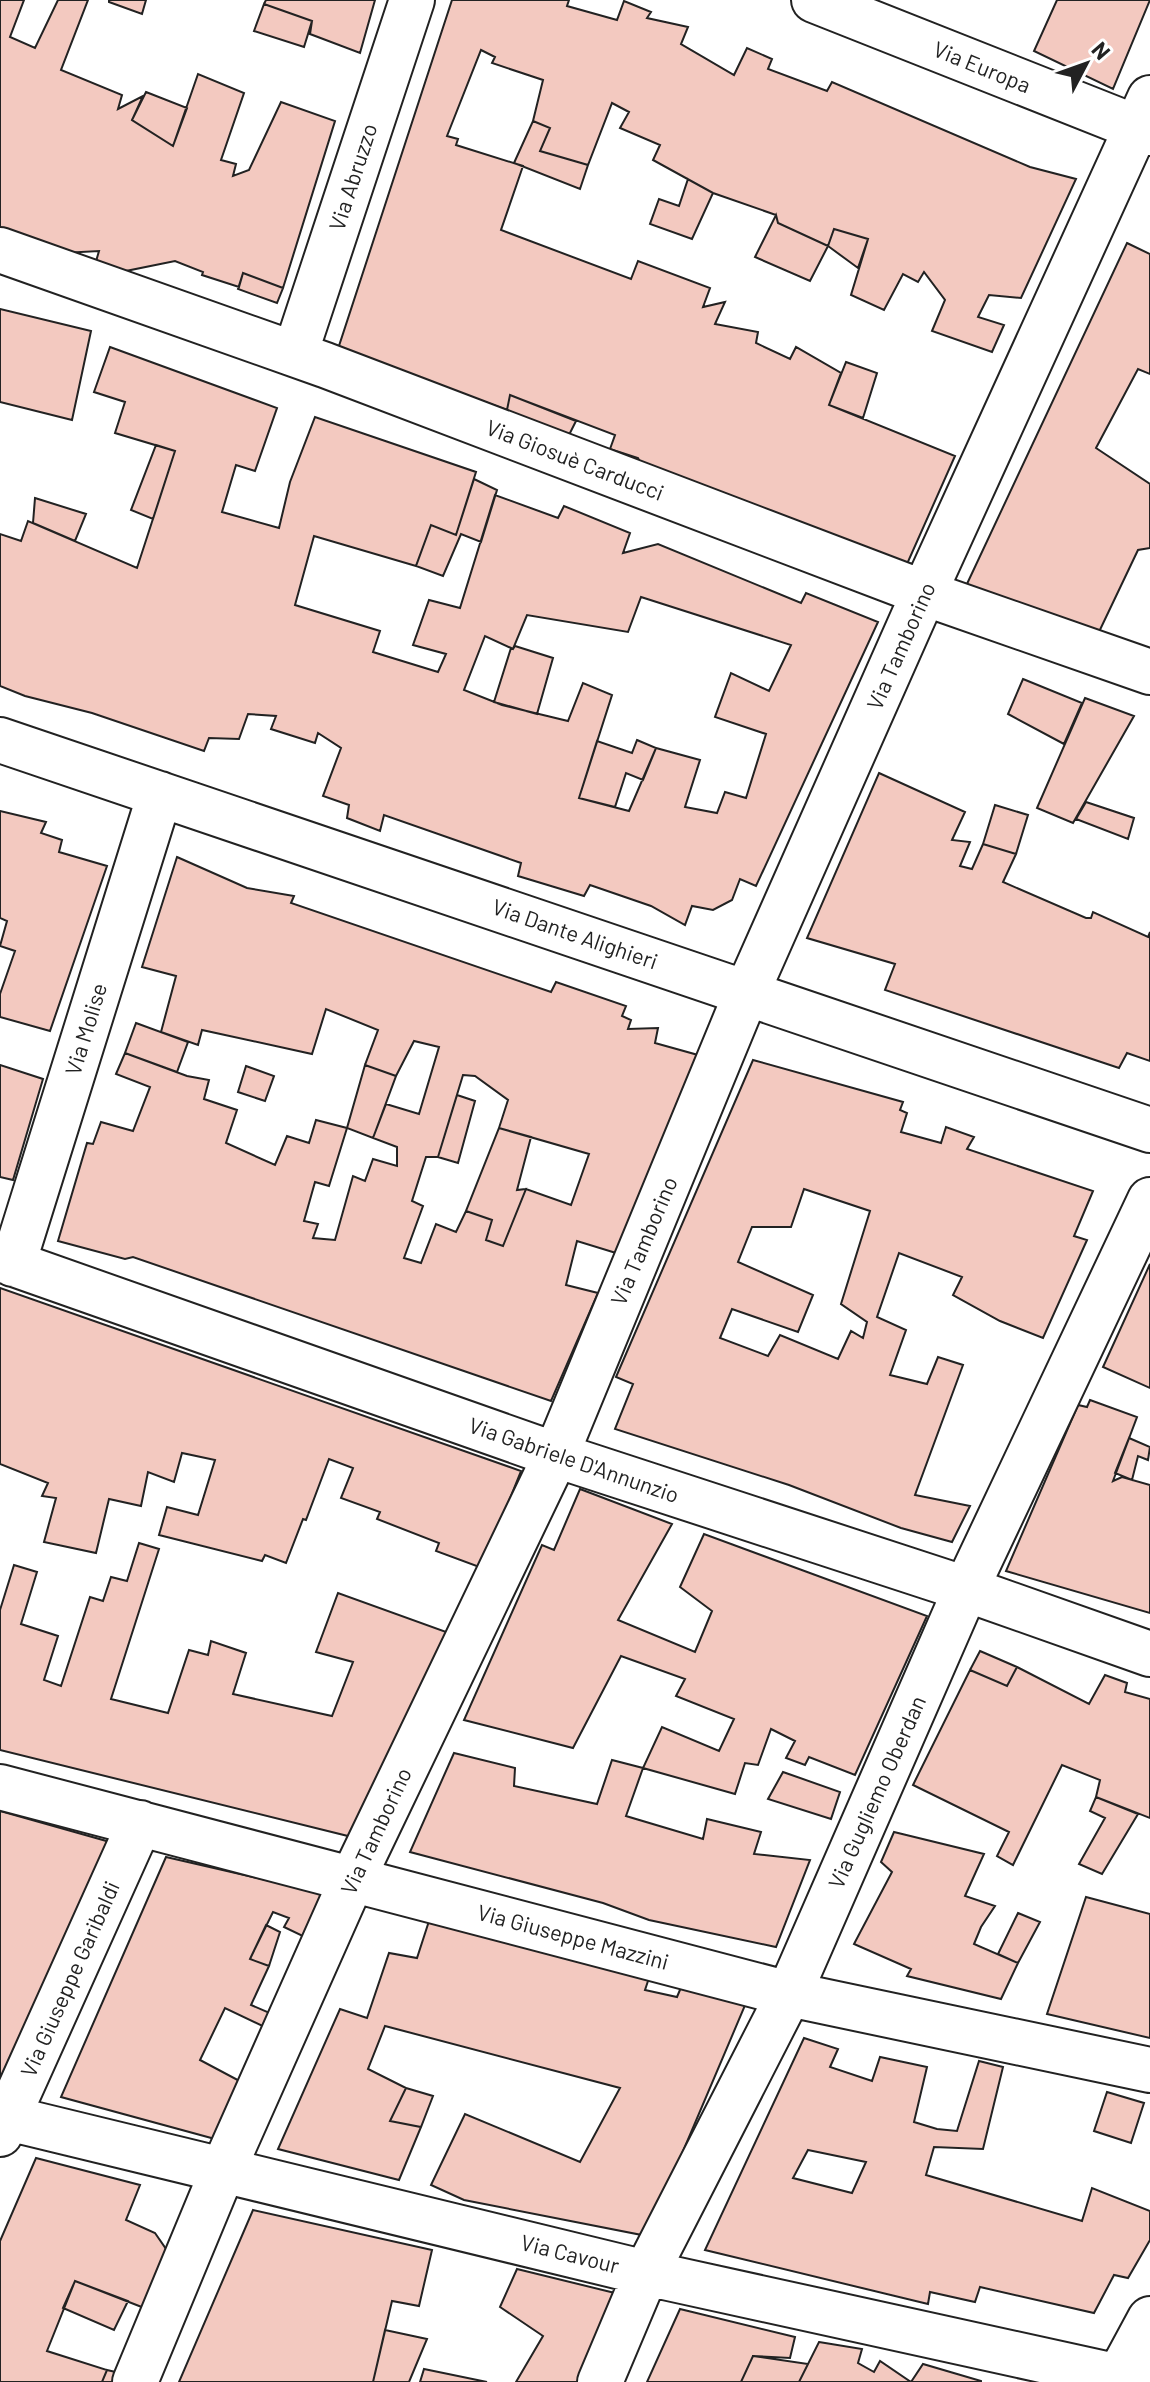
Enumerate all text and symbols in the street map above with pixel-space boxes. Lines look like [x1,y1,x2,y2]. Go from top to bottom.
north arrow [1046,24,1126,104]
street label: Via Europa [930,35,1035,97]
text: N [1087,36,1116,64]
street label: Via Abruzzo [323,120,382,233]
street label: Via Giosuè Carducci [483,413,668,505]
street label: Via Tamborino [860,578,940,713]
street label: Via Dante Alighieri [489,893,661,974]
street label: Via Molise [59,980,111,1078]
street label: Via Tamborino [604,1172,682,1309]
street label: Via Gabriele D'Annunzio [466,1411,683,1507]
street label: Via Gugliemo Oberdan [822,1691,930,1892]
street label: Via Tamborino [334,1763,416,1898]
street label: Via Giuseppe Garibaldi [14,1877,124,2081]
street label: Via Giuseppe Mazzini [475,1898,672,1974]
street label: Via Cavour [518,2228,622,2278]

